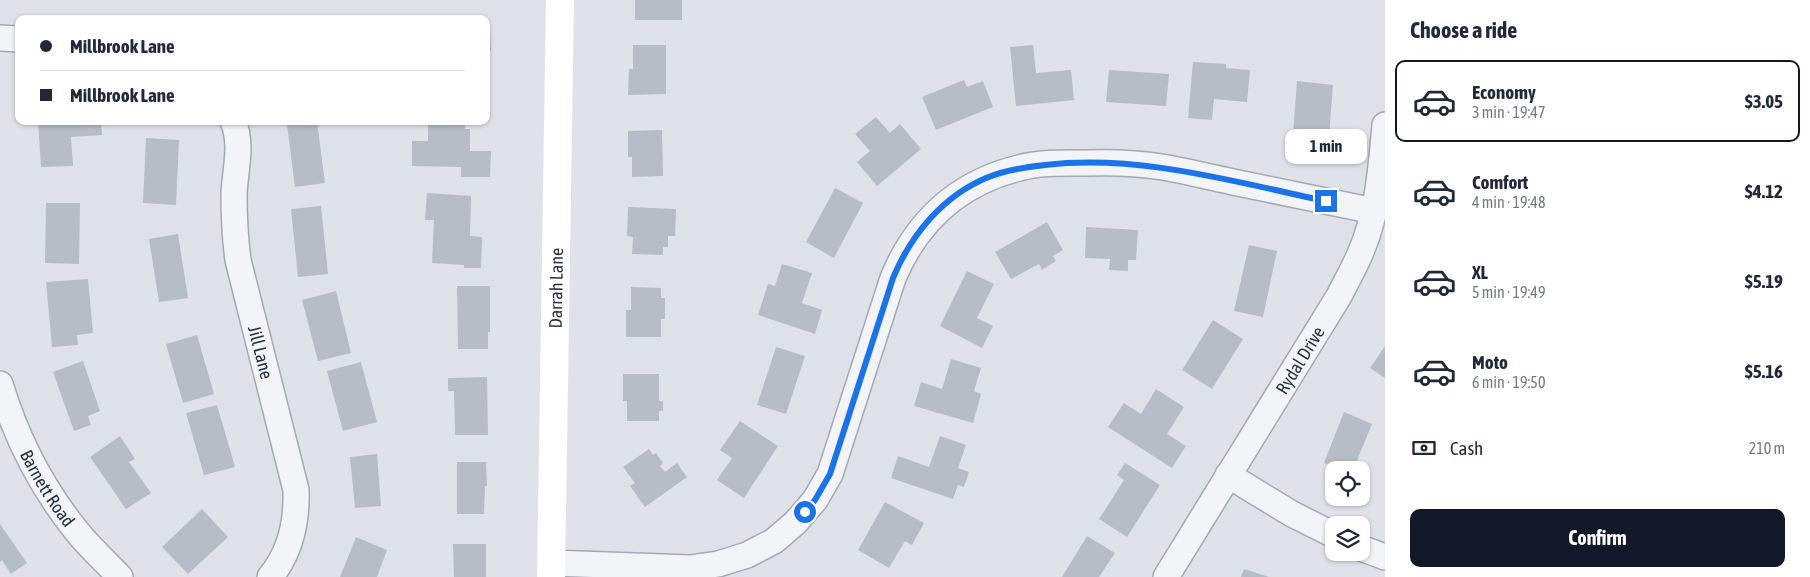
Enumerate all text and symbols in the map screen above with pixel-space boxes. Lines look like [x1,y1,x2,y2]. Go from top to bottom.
text: Choose a ride [1410,17,1517,43]
text: Millbrook Lane [70,35,175,57]
icon: car [1412,79,1457,124]
text: Economy [1472,81,1536,103]
text: Millbrook Lane [70,84,175,106]
text: $3.05 [1745,90,1783,112]
text: 3 min · 19:47 [1472,103,1545,121]
callout: 1 min [1285,128,1367,164]
text: 1 min [1310,137,1342,155]
icon: car [1412,169,1457,214]
text: Comfort [1472,171,1528,193]
text: $4.12 [1745,180,1783,202]
route end [1315,190,1337,212]
text: 4 min · 19:48 [1472,193,1545,211]
street label: Darrah Lane [544,248,567,328]
icon: car [1412,259,1457,304]
text: XL [1472,261,1488,283]
text: $5.19 [1745,270,1783,292]
text: 5 min · 19:49 [1472,283,1545,301]
street label: Rydal Drive [1271,322,1328,397]
street label: Jill Lane [244,323,278,381]
icon: car [1412,349,1457,394]
text: Moto [1472,351,1508,373]
text: $5.16 [1745,360,1783,382]
text: 6 min · 19:50 [1472,373,1545,391]
icon: cash [1410,434,1438,462]
text: Cash [1450,437,1483,459]
text: 210 m [1749,439,1785,457]
street label: Barnett Road [16,446,80,531]
map controls [1325,461,1370,561]
button: locate [1325,461,1370,506]
route start [794,501,816,523]
button: Confirm [1410,509,1785,567]
button: layers [1325,516,1370,561]

